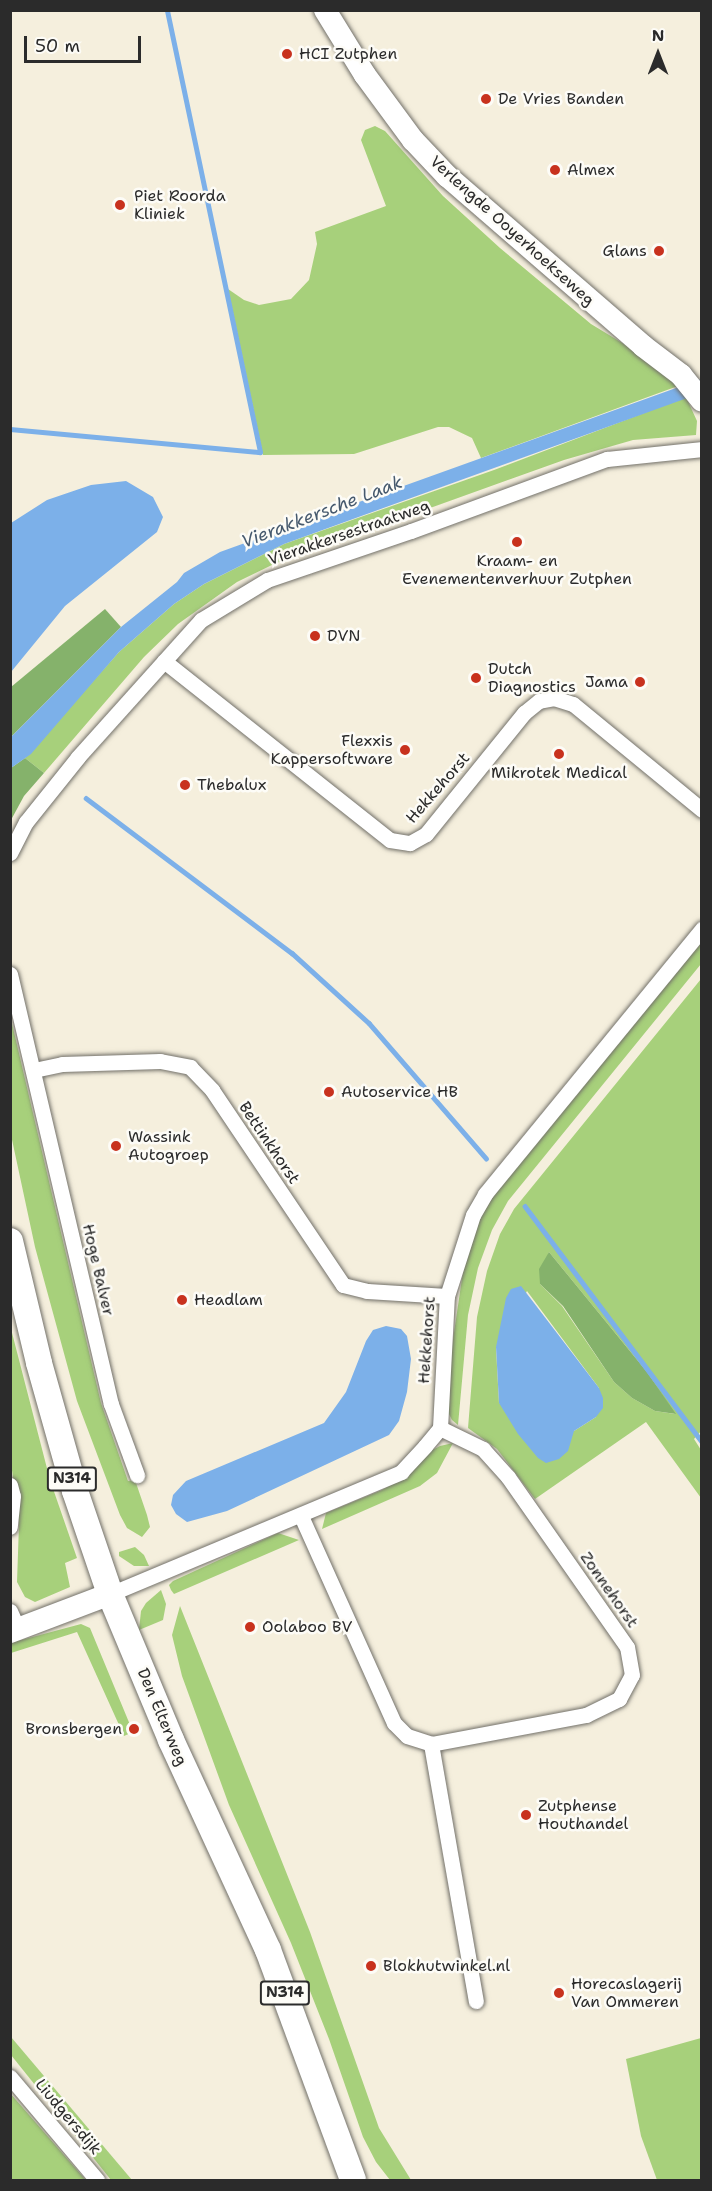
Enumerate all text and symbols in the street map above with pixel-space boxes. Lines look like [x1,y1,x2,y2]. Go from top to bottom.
scale bar [27,24,144,62]
north arrow [628,24,688,84]
text: N [652,25,664,46]
text: 50 m [35,34,80,58]
place label: HCI Zutphen [299,44,397,64]
marker: HCI Zutphen [280,47,294,61]
place label: De Vries Banden [498,89,624,109]
marker: De Vries Banden [479,92,493,106]
street label: Verlengde Ooyerhoekseweg [426,152,598,310]
place label: Almex [567,160,615,180]
marker: Almex [548,163,562,177]
place label: Piet Roorda Kliniek [134,186,226,224]
marker: Piet Roorda Kliniek [111,196,129,214]
place label: Glans [603,241,647,261]
marker: Glans [652,244,666,258]
water label: Vierakkersche Laak [238,471,406,553]
street label: Vierakkersestraatweg [266,496,432,570]
marker: Kraam- en Evenementenverhuur Zutphen [510,535,524,549]
place label: Kraam- en Evenementenverhuur Zutphen [402,551,632,589]
place label: DVN [327,626,360,646]
marker: DVN [308,629,322,643]
place label: Dutch Diagnostics [488,659,576,697]
marker: Dutch Diagnostics [469,671,483,685]
place label: Jama [585,672,628,692]
marker: Jama [633,675,647,689]
place label: Flexxis Kappersoftware [271,731,393,769]
marker: Flexxis Kappersoftware [398,743,412,757]
marker: Mikrotek Medical [552,747,566,761]
street label: Hekkehorst [402,749,474,827]
place label: Mikrotek Medical [491,763,627,783]
place label: Thebalux [197,775,266,795]
marker: Thebalux [178,778,192,792]
place label: Autoservice HB [341,1082,458,1102]
marker: Autoservice HB [322,1085,336,1099]
street label: Bettinkhorst [234,1098,304,1188]
place label: Wassink Autogroep [128,1127,209,1165]
marker: Wassink Autogroep [109,1139,123,1153]
street label: Hoge Balver [78,1222,118,1318]
place label: Headlam [194,1290,263,1310]
marker: Headlam [175,1293,189,1307]
street label: Hekkehorst [414,1296,440,1384]
road number: N314 [46,1467,98,1491]
street label: Zonnehorst [576,1548,642,1632]
place label: Oolaboo BV [262,1617,352,1637]
marker: Oolaboo BV [243,1620,257,1634]
street label: Den Elterweg [133,1665,191,1769]
place label: Bronsbergen [26,1719,122,1739]
marker: Bronsbergen [127,1722,141,1736]
place label: Zutphense Houthandel [538,1796,628,1834]
marker: Zutphense Houthandel [519,1808,533,1822]
place label: Blokhutwinkel.nl [383,1956,510,1976]
marker: Blokhutwinkel.nl [364,1959,378,1973]
place label: Horecaslagerij Van Ommeren [571,1974,682,2012]
road number: N314 [260,1981,310,2005]
marker: Horecaslagerij Van Ommeren [552,1986,566,2000]
street label: Liudgersdijk [31,2075,105,2159]

